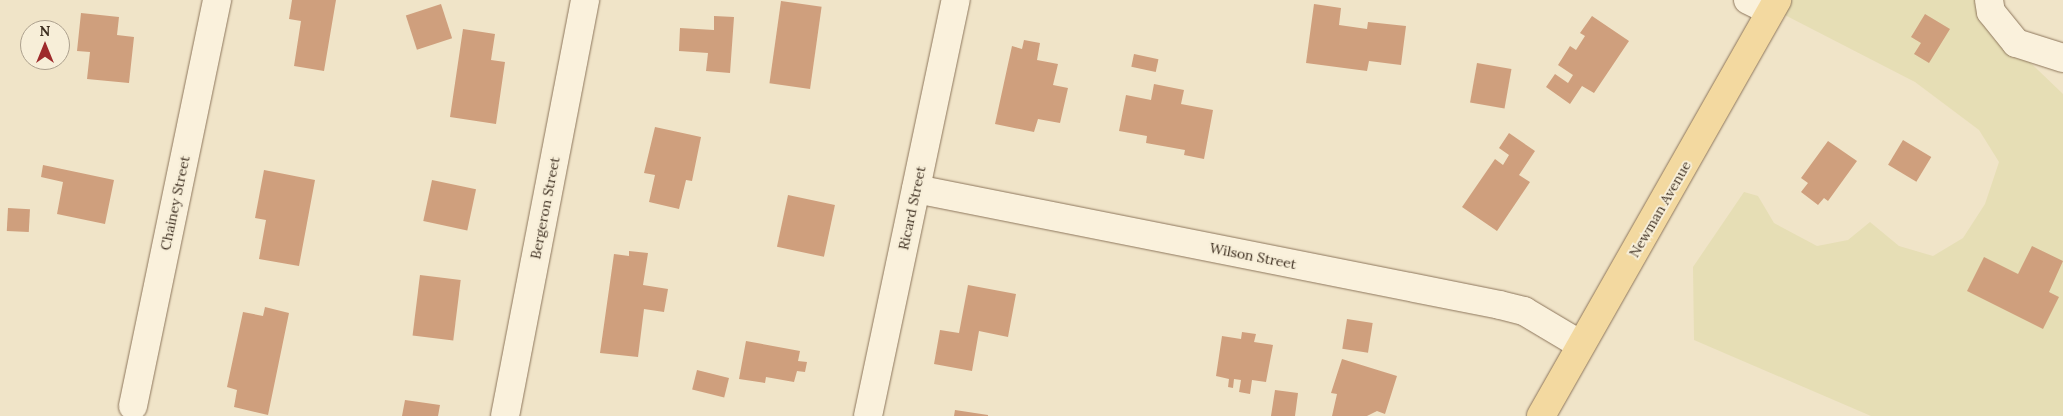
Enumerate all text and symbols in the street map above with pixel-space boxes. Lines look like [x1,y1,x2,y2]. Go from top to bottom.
north arrow [20,20,70,70]
text: N [40,22,50,40]
street label: Chainey Street [157,154,193,252]
street label: Bergeron Street [527,156,563,260]
street label: Newman Avenue [1626,158,1694,260]
street label: Ricard Street [895,165,929,251]
street label: Wilson Street [1208,239,1298,273]

